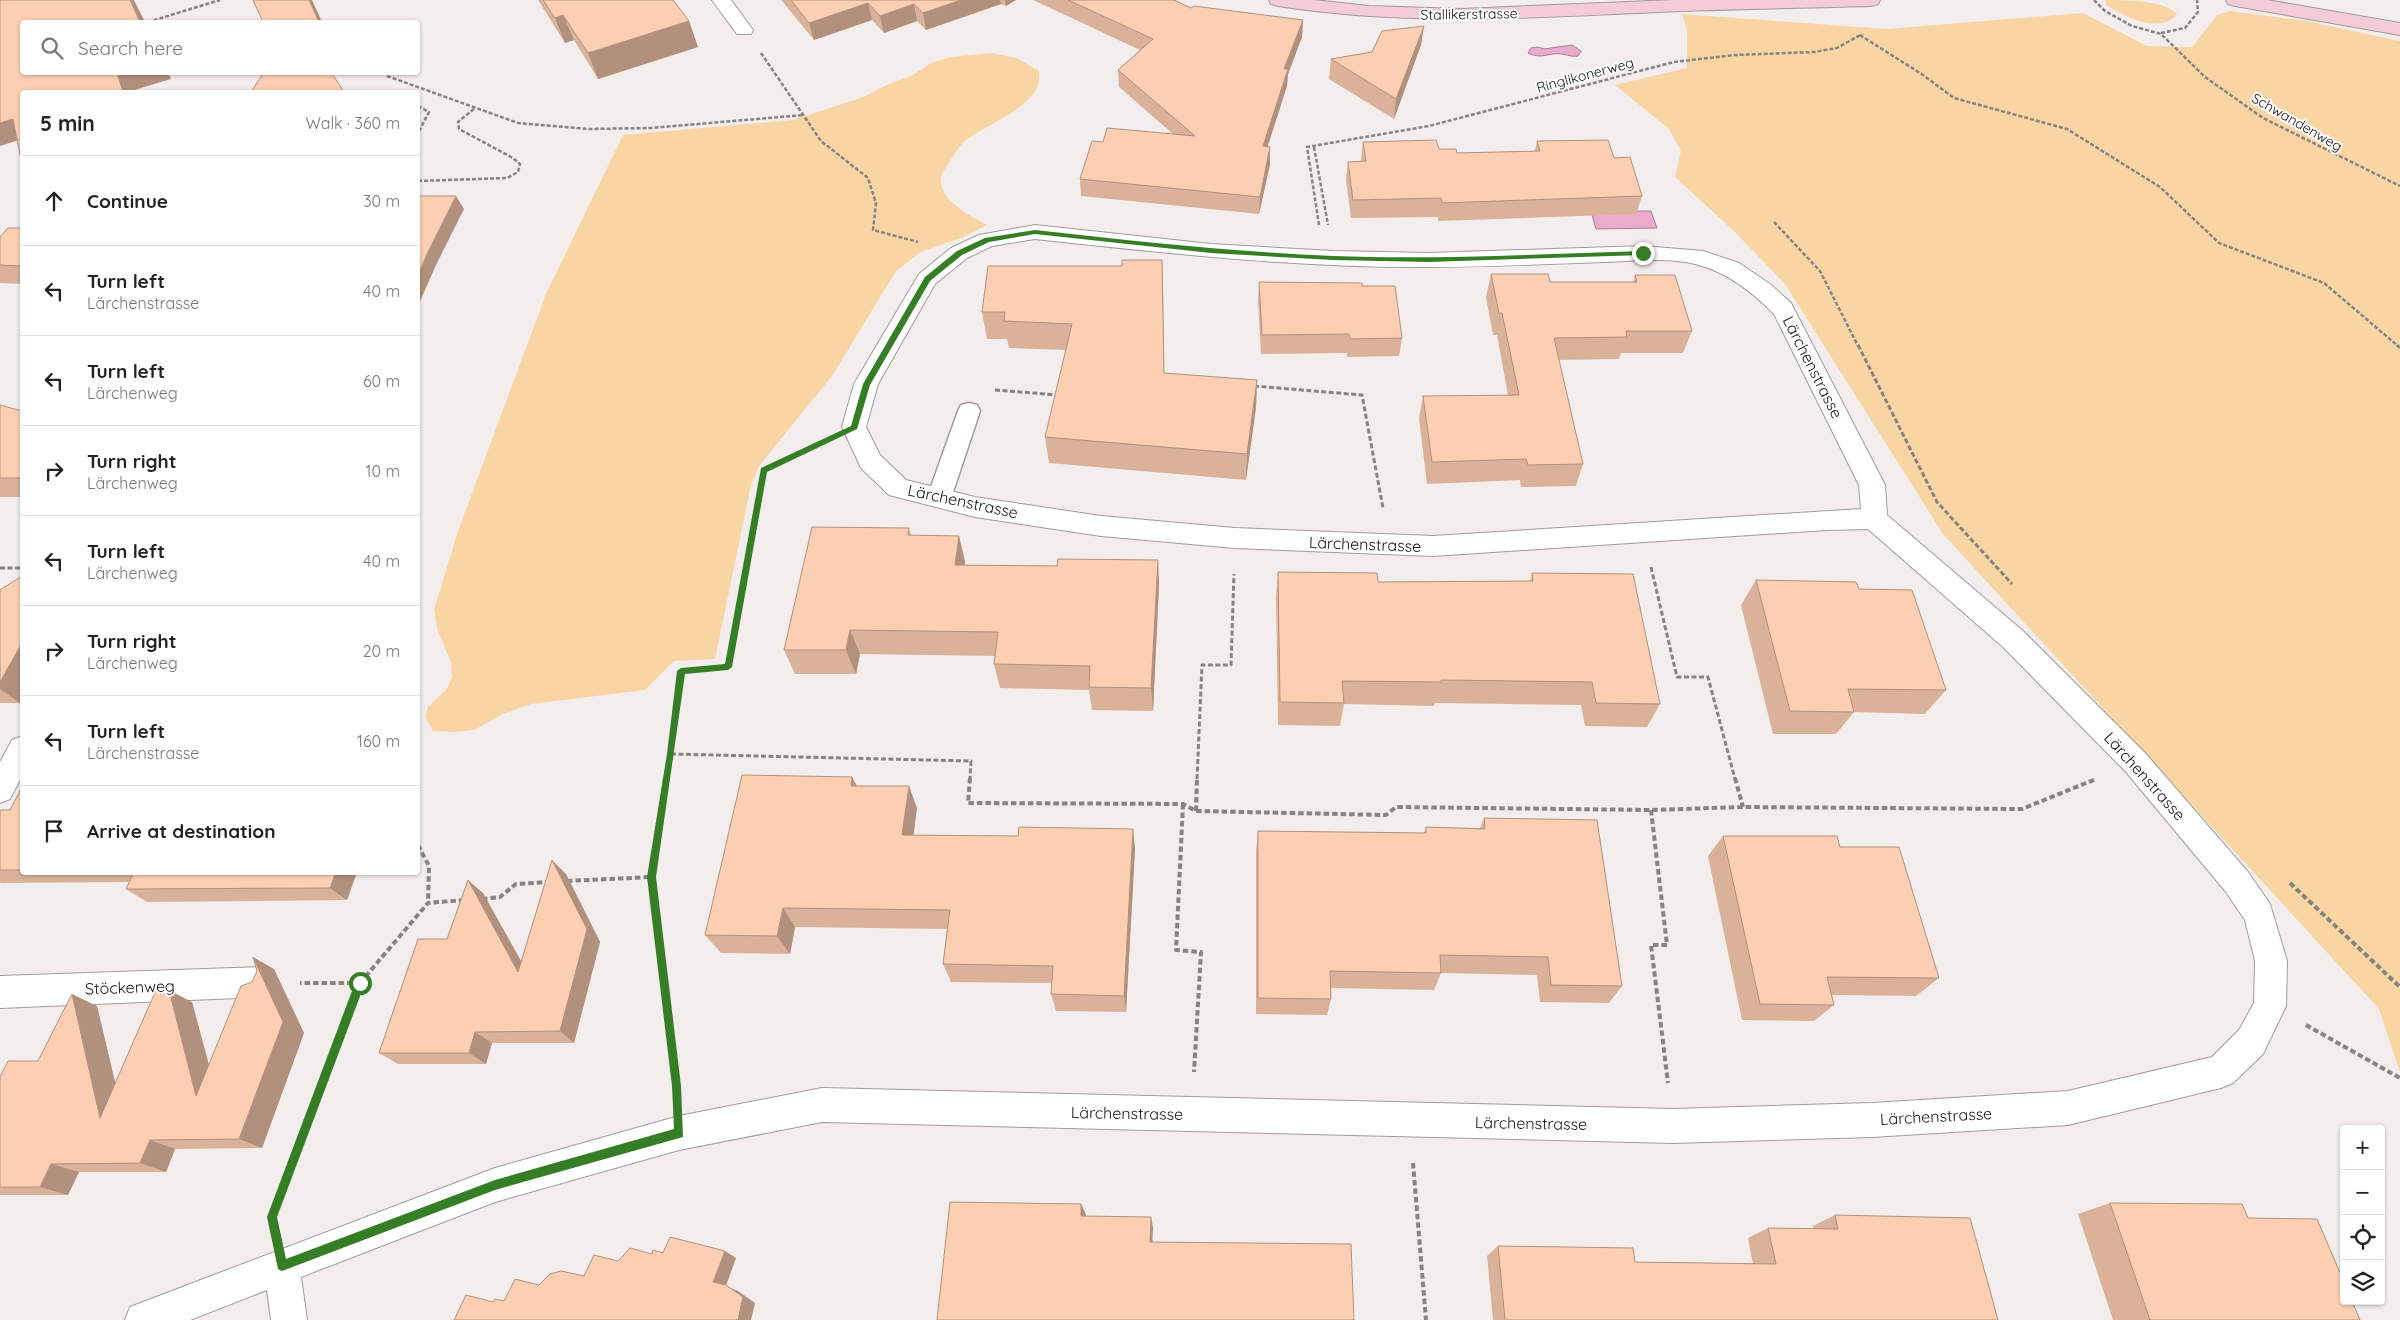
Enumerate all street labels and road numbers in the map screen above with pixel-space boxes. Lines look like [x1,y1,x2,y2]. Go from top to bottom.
street label: Stallikerstrasse [1420,4,1518,24]
street label: Ringlikonerweg [1534,53,1636,97]
street label: Schwandenweg [2248,89,2346,155]
street label: Lärchenstrasse [1779,312,1847,422]
street label: Lärchenstrasse [906,480,1020,522]
street label: Lärchenstrasse [1309,532,1421,556]
street label: Lärchenstrasse [2100,728,2190,824]
street label: Stöckenweg [85,975,175,999]
street label: Lärchenstrasse [1071,1102,1183,1124]
street label: Lärchenstrasse [1879,1103,1993,1129]
street label: Lärchenstrasse [1475,1112,1587,1134]

